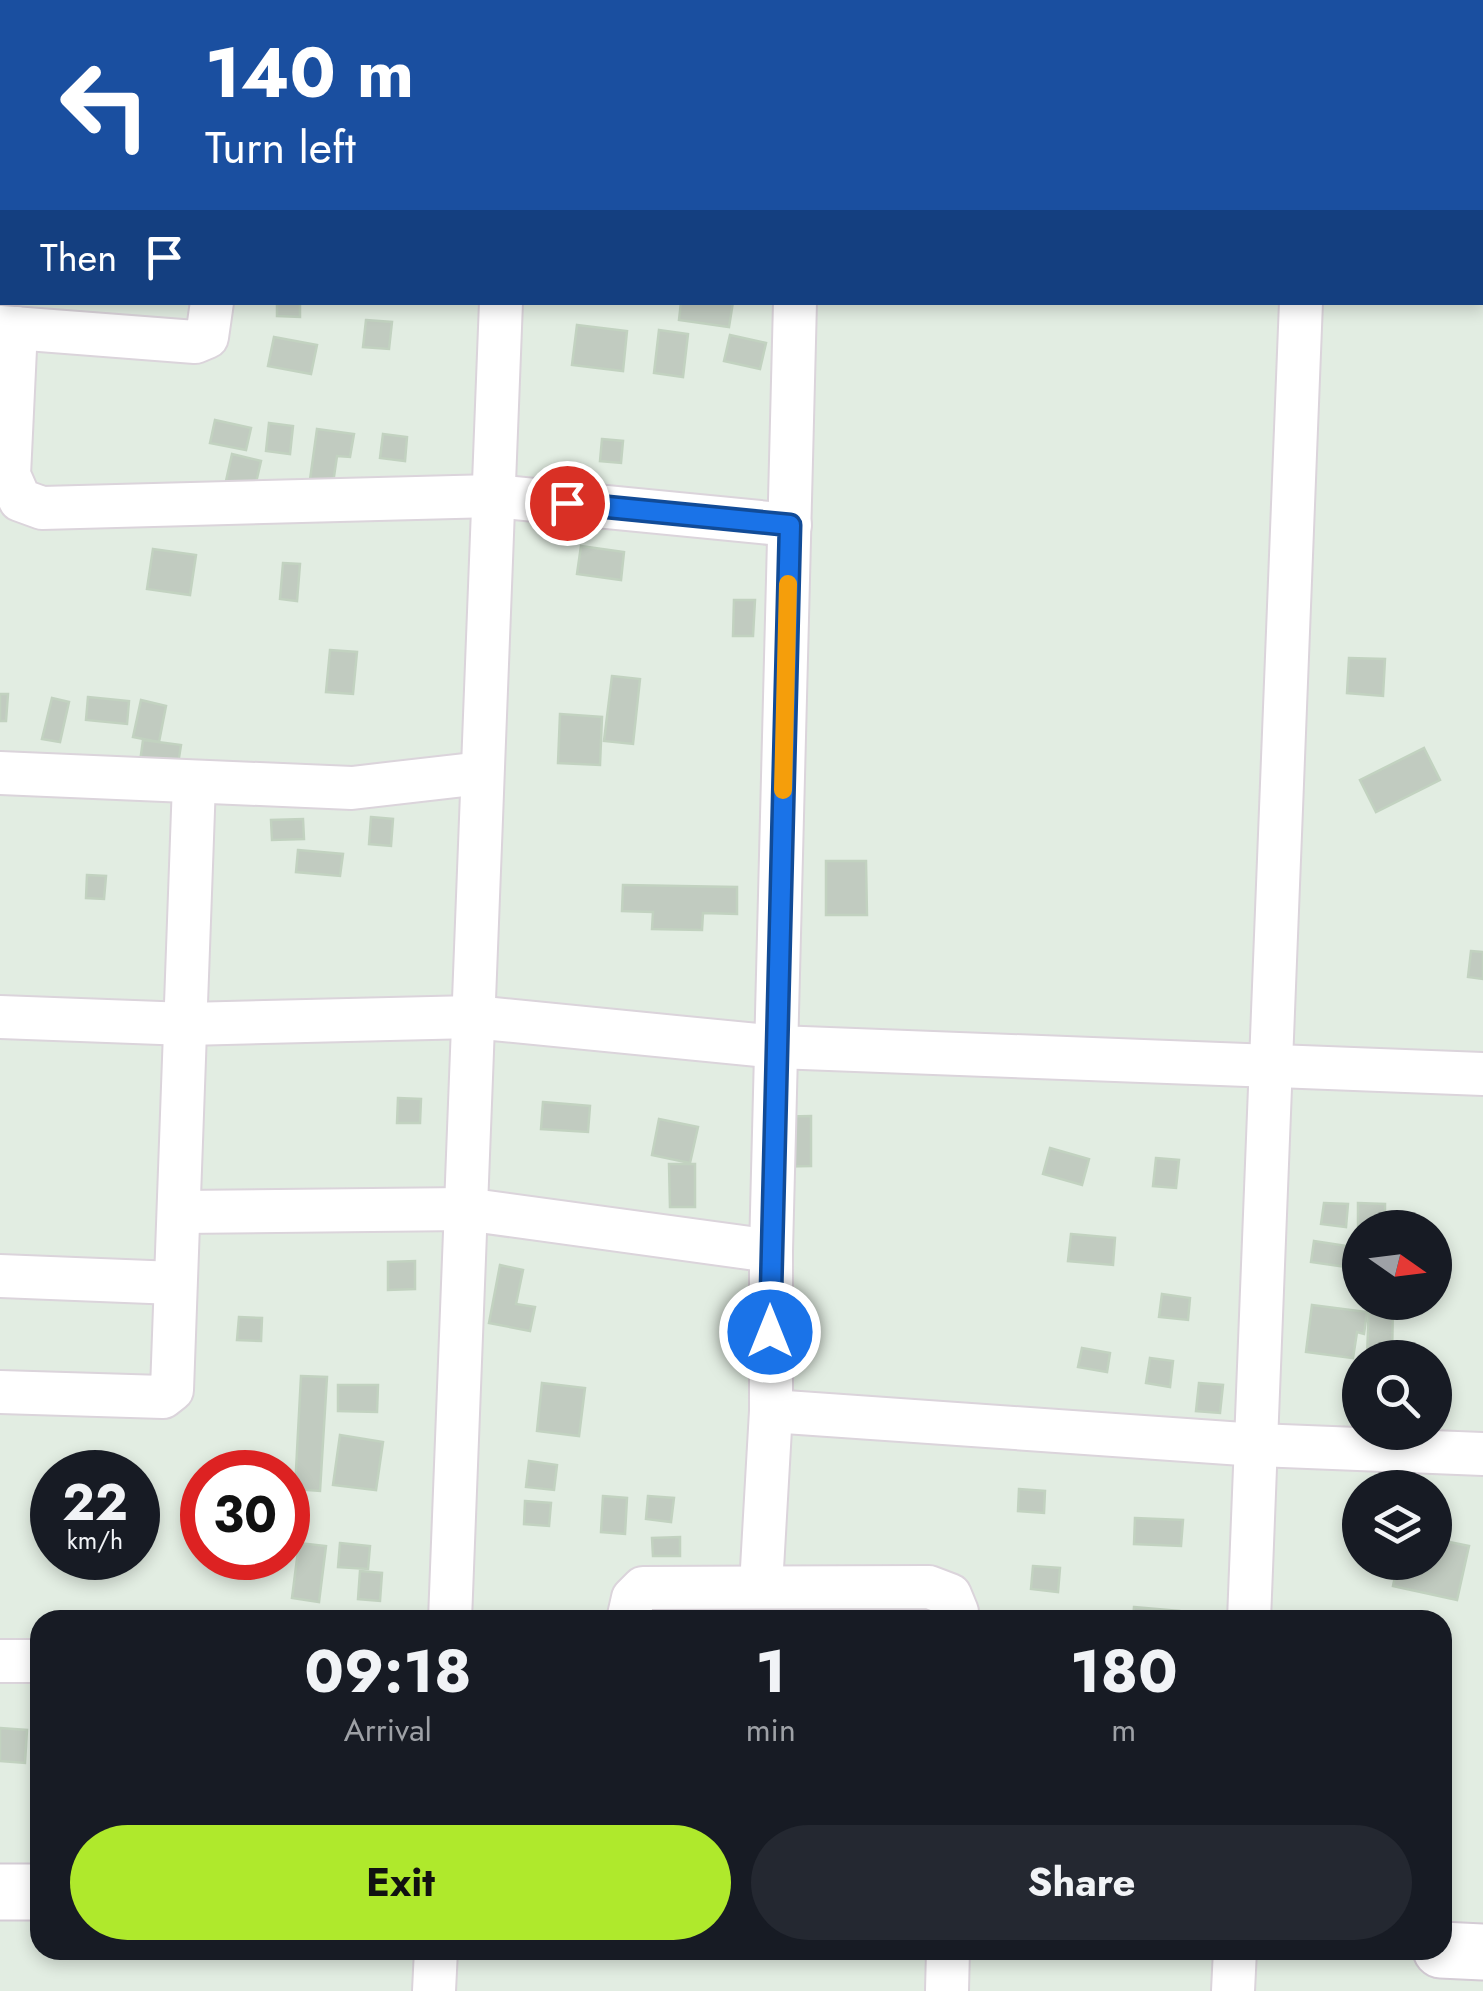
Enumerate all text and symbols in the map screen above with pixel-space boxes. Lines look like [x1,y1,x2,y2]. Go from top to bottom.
text: 140 m [205,22,414,123]
icon: left [40,40,170,170]
text: Turn left [205,115,356,180]
text: Then [40,230,117,285]
icon: arrive [137,230,192,285]
pin [525,461,610,546]
icon: arrive [540,476,595,531]
north arrow [1342,1210,1452,1320]
map controls [1342,1210,1452,1580]
position arrow [718,1280,822,1384]
button: search [1342,1340,1452,1450]
speed limit sign: 30 [180,1450,310,1580]
text: 22 [62,1466,128,1539]
button: layers [1342,1470,1452,1580]
text: km/h [67,1522,123,1558]
text: 09:18 [304,1628,472,1715]
text: 1 [755,1628,786,1715]
text: 180 [1070,1628,1178,1715]
text: Arrival [344,1707,432,1753]
text: min [746,1707,796,1753]
text: m [1111,1707,1136,1753]
button: Exit [70,1825,731,1940]
button: Share [751,1825,1412,1940]

